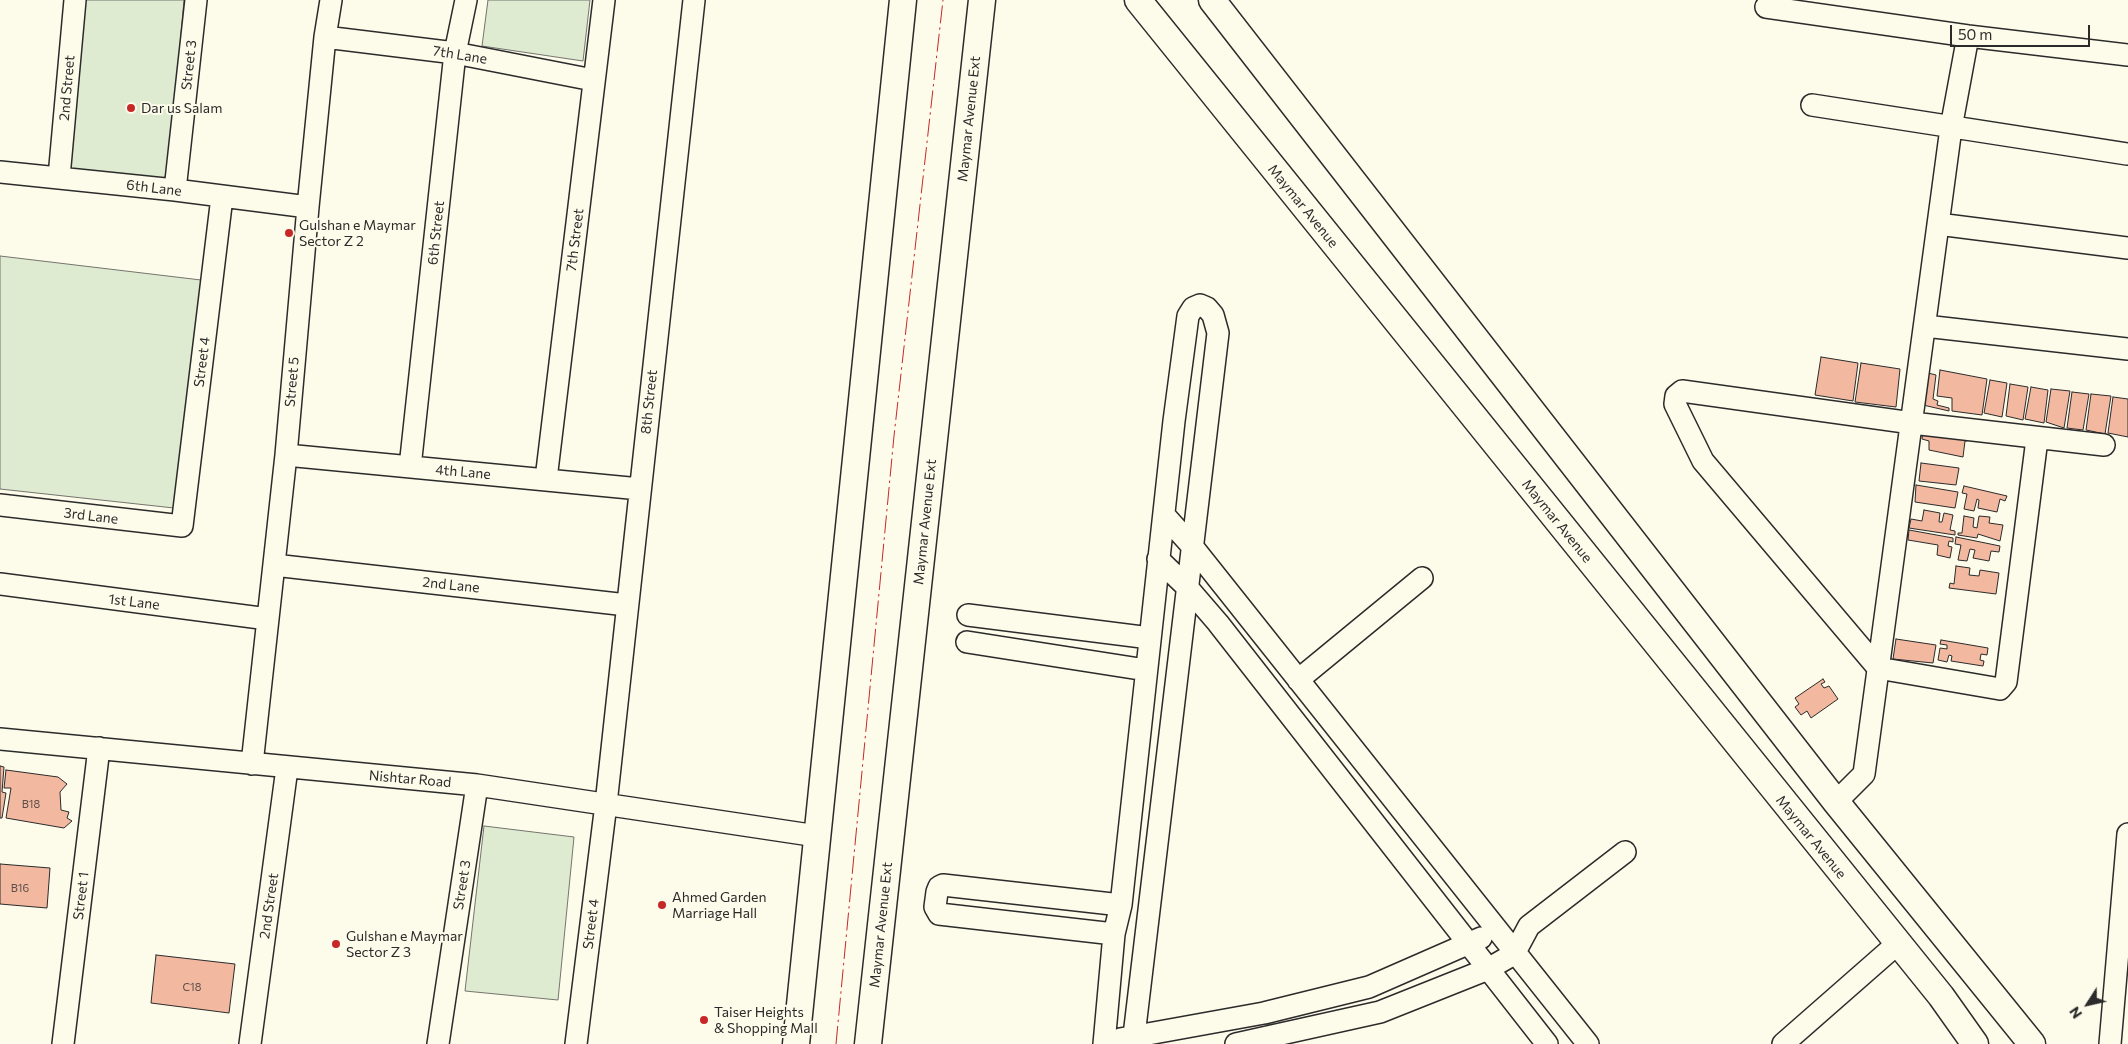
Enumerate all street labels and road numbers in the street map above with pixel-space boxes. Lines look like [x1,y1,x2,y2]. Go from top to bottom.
street label: Street 3 [178,39,200,91]
street label: 7th Lane [432,42,488,68]
street label: 2nd Street [56,54,78,122]
street label: Maymar Avenue Ext [954,55,984,183]
street label: Maymar Avenue [1264,161,1342,251]
street label: 6th Lane [125,176,183,200]
street label: 6th Street [424,200,448,266]
street label: 7th Street [563,208,587,272]
street label: Street 4 [191,336,213,388]
street label: Street 5 [281,356,303,408]
street label: 8th Street [637,369,661,435]
street label: Maymar Avenue Ext [910,458,940,586]
street label: 4th Lane [435,461,491,483]
street label: Maymar Avenue [1518,476,1596,566]
street label: 3rd Lane [63,504,119,528]
street label: 2nd Lane [422,574,480,596]
street label: 1st Lane [107,591,161,613]
street label: Nishtar Road [368,767,452,791]
street label: Maymar Avenue [1772,792,1850,882]
street label: Street 3 [450,859,474,911]
street label: Maymar Avenue Ext [866,861,896,989]
street label: Street 1 [70,871,92,921]
street label: 2nd Street [256,872,282,940]
street label: Street 4 [580,898,602,950]

